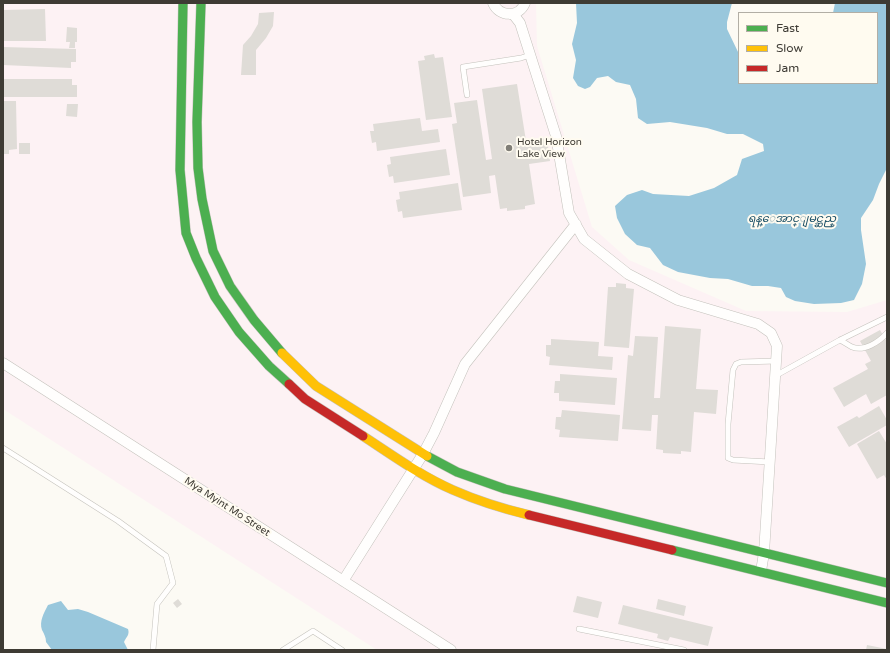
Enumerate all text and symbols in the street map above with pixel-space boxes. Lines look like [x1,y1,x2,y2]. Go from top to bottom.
legend [738,12,878,84]
text: Fast [776,21,799,35]
text: Slow [776,41,803,55]
text: Jam [776,61,799,75]
place label: Hotel Horizon Lake View [517,136,582,160]
marker: Hotel Horizon Lake View [504,143,514,153]
water label: ရန္ေအာင္ျမင္ဆည္ [748,212,836,226]
street label: Mya Myint Mo Street [182,475,272,539]

